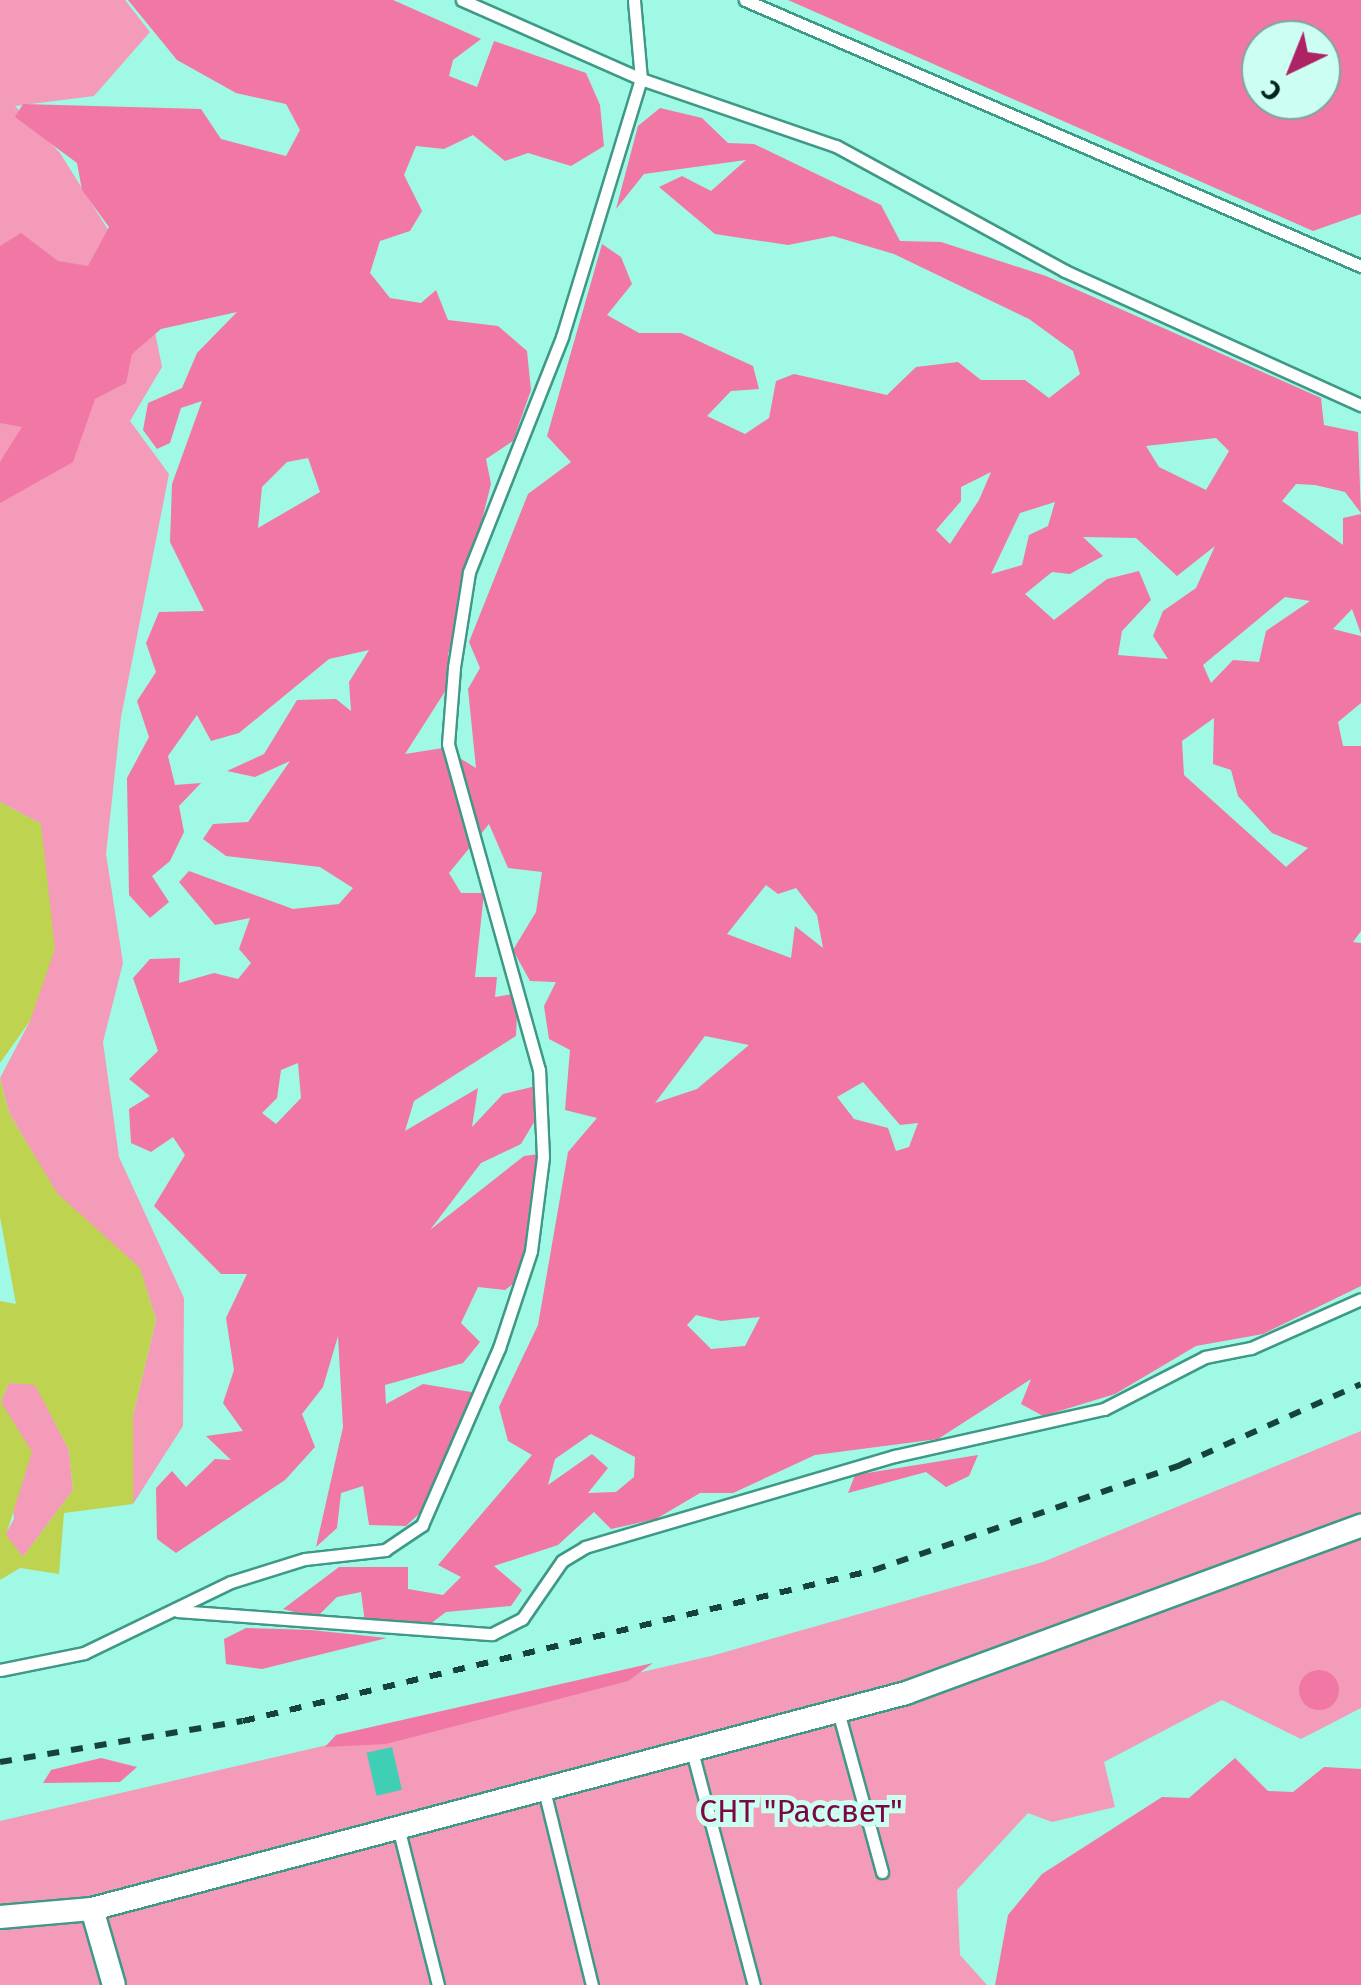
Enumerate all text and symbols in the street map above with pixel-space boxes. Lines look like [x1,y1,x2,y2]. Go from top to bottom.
north arrow [1241,20,1341,120]
text: С [1254,73,1289,108]
park label: СНТ "Рассвет" [699,1792,903,1830]

